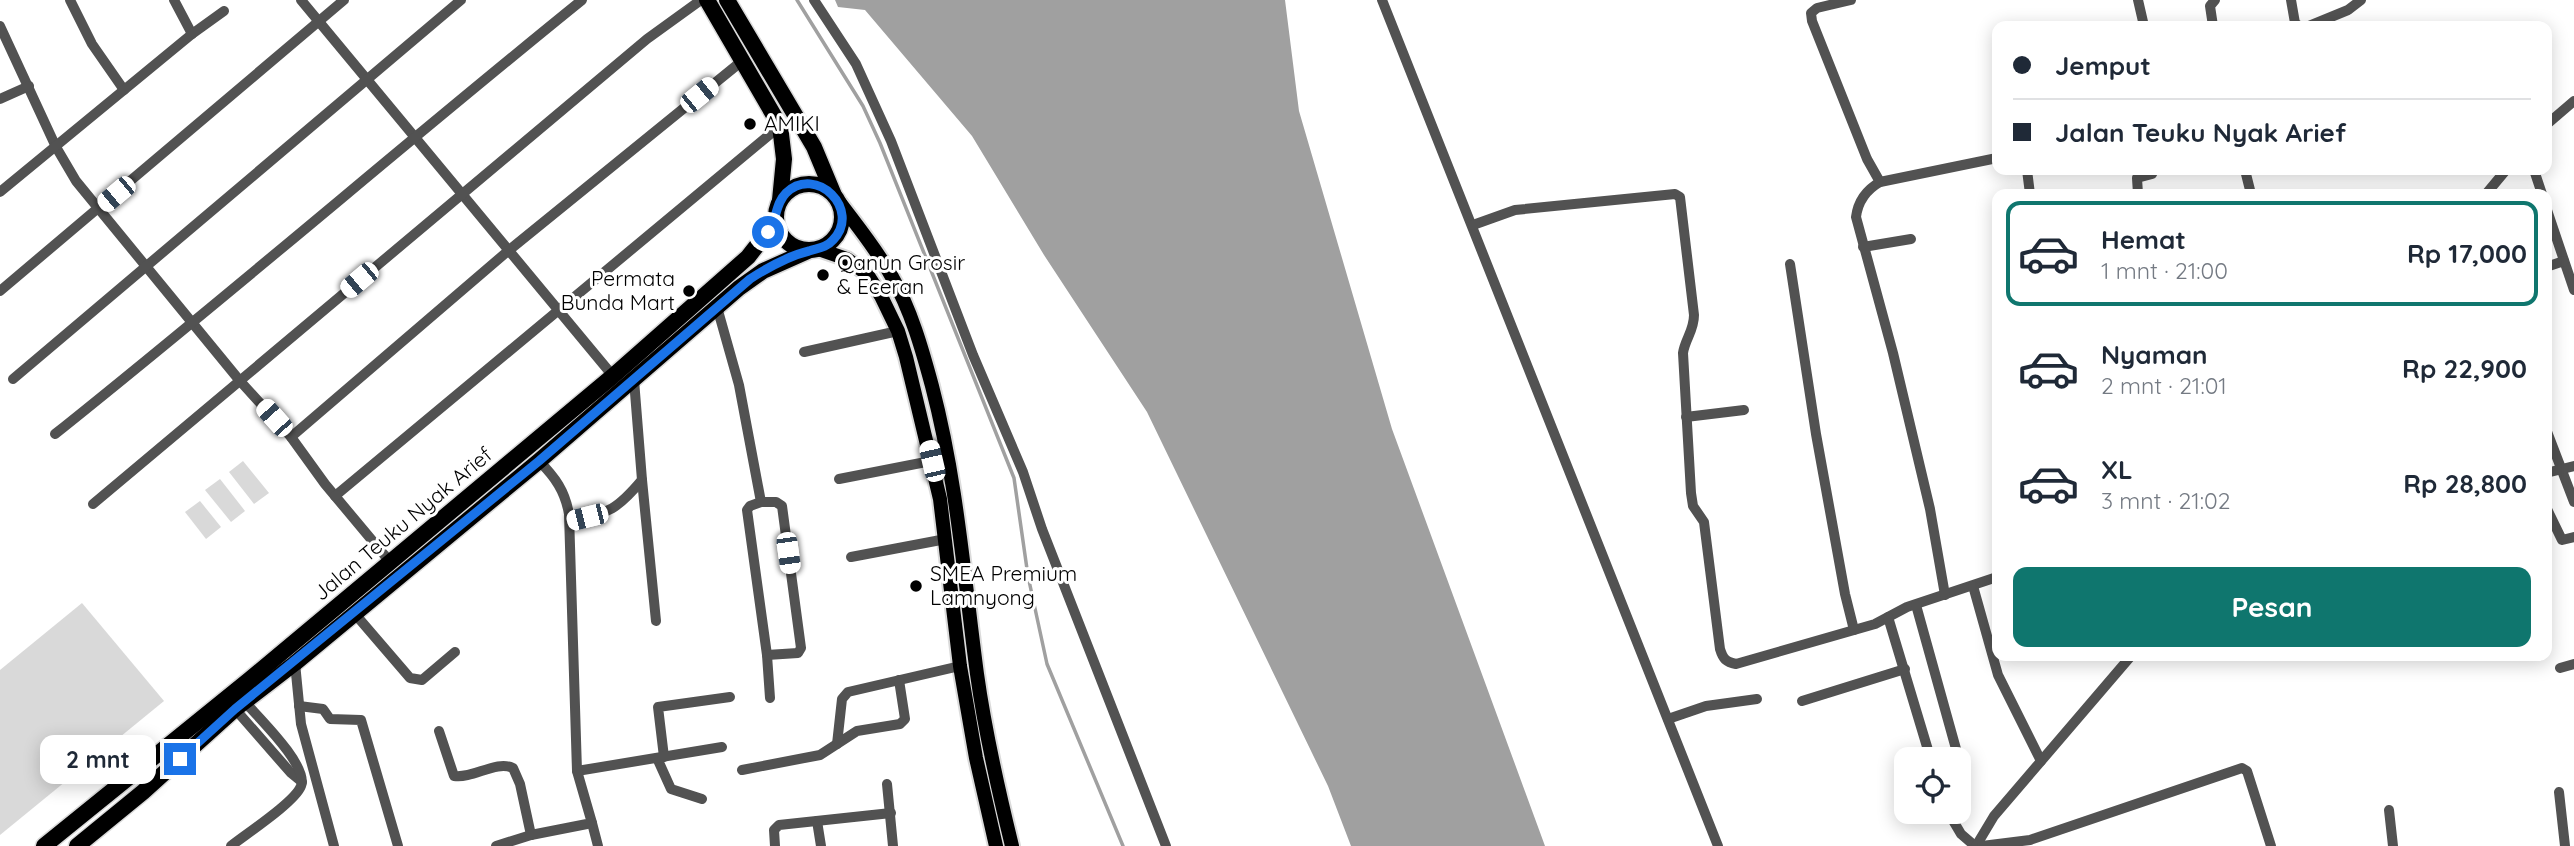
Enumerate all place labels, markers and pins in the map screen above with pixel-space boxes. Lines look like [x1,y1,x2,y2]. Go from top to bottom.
place label: AMIKI [764,110,820,136]
marker: AMIKI [742,116,758,132]
place label: Qanun Grosir & Eceran [837,249,965,299]
place label: Permata Bunda Mart [561,265,675,315]
marker: Qanun Grosir & Eceran [815,267,831,283]
marker: Permata Bunda Mart [681,283,697,299]
place label: SMEA Premium Lamnyong [930,560,1077,610]
marker: SMEA Premium Lamnyong [908,578,924,594]

